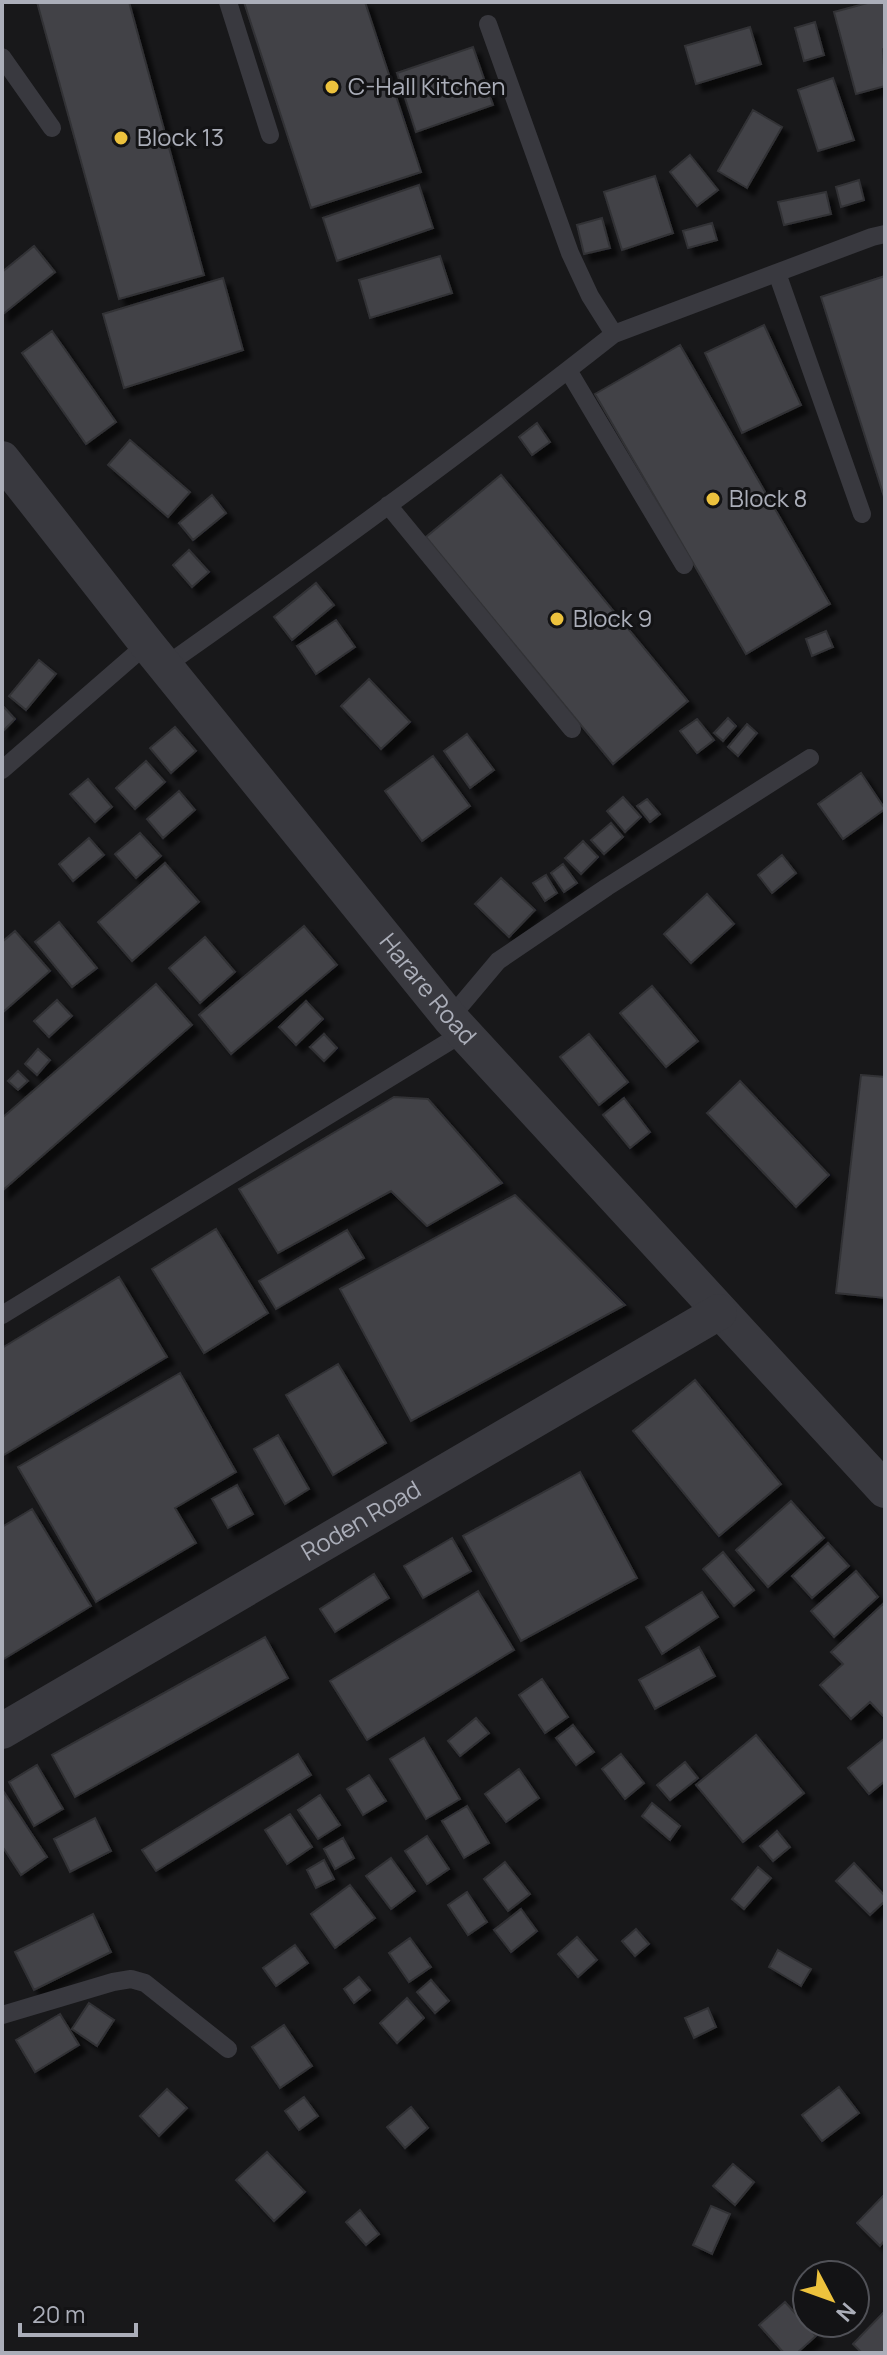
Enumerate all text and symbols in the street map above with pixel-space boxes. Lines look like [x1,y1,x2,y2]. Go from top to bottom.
place label: C-Hall Kitchen [348,69,505,102]
marker: C-Hall Kitchen [323,78,341,96]
place label: Block 13 [137,120,224,153]
marker: Block 13 [112,129,130,147]
place label: Block 8 [729,481,807,514]
marker: Block 8 [704,490,722,508]
place label: Block 9 [573,601,652,634]
marker: Block 9 [548,610,566,628]
street label: Harare Road [373,926,484,1051]
street label: Roden Road [295,1472,426,1568]
north arrow [791,2259,871,2339]
scale bar [20,2287,136,2337]
text: N [830,2296,863,2328]
text: 20 m [32,2297,85,2330]

